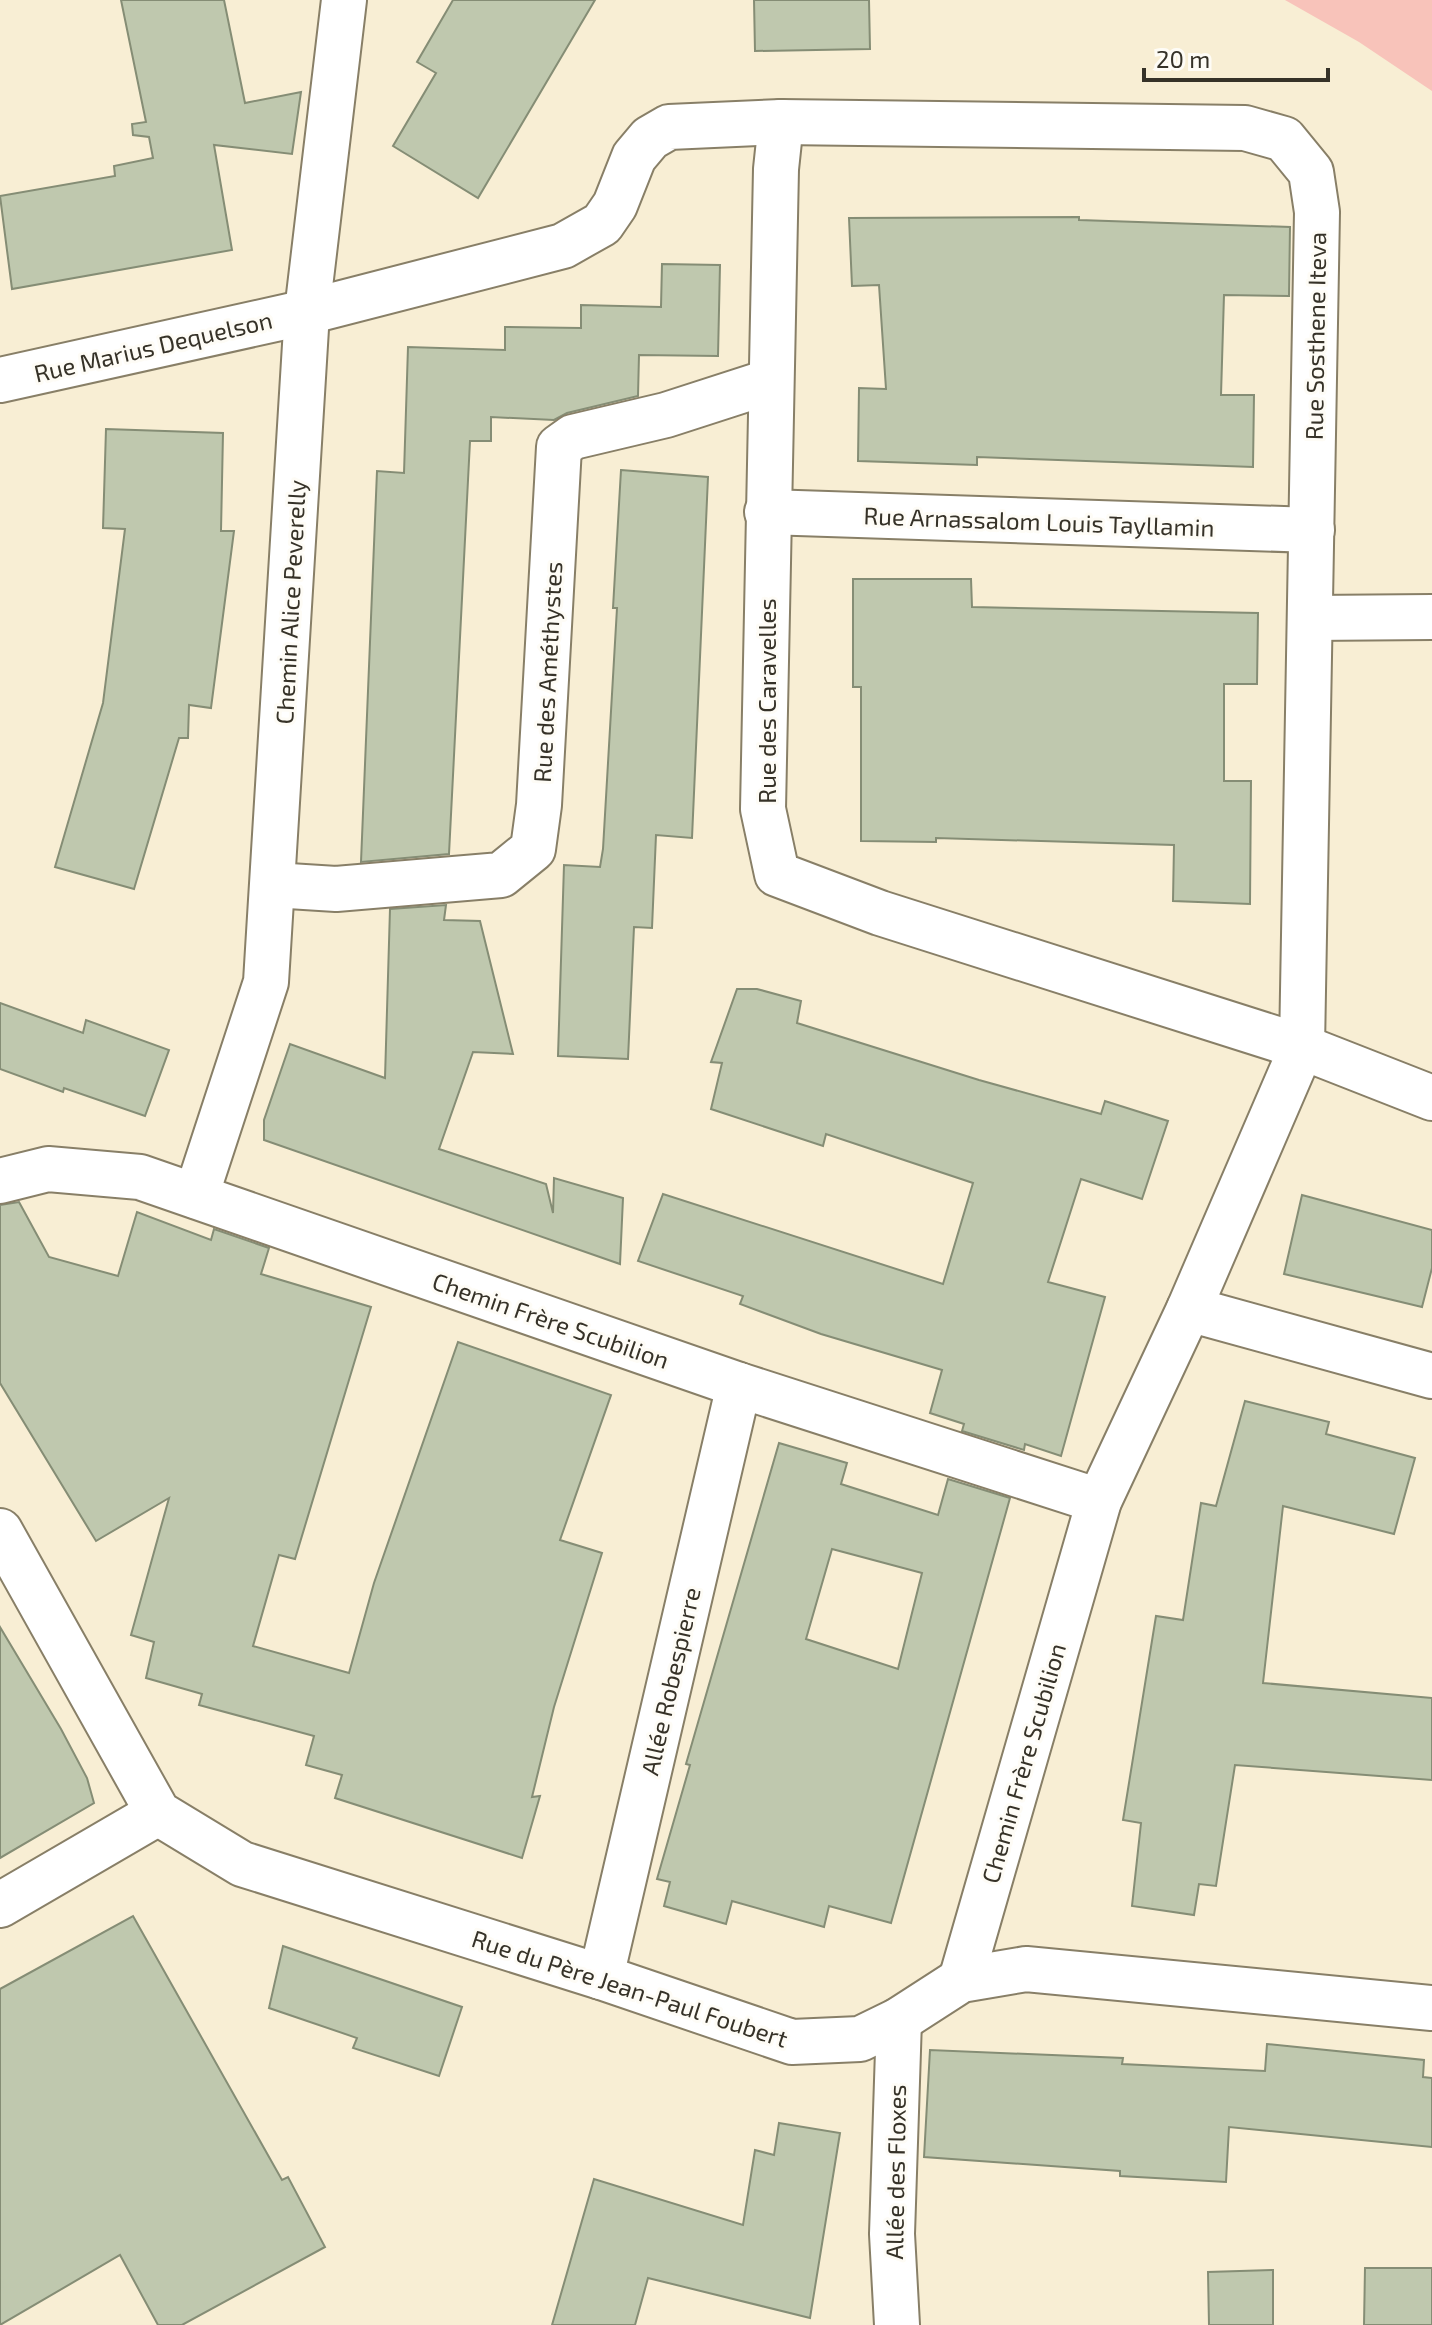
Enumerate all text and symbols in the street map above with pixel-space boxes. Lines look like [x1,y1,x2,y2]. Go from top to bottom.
scale bar [1144,32,1328,82]
text: 20 m [1156,44,1210,73]
street label: Rue Sosthene Iteva [1299,232,1331,440]
street label: Rue Marius Dequelson [31,304,275,388]
street label: Chemin Alice Peverelly [269,479,311,725]
street label: Rue Arnassalom Louis Tayllamin [863,500,1215,542]
street label: Rue des Améthystes [527,561,567,783]
street label: Rue des Caravelles [752,598,781,804]
street label: Chemin Frère Scubilion [429,1266,673,1374]
street label: Allée Robespierre [634,1584,706,1778]
street label: Chemin Frère Scubilion [975,1640,1071,1886]
street label: Rue du Père Jean-Paul Foubert [468,1923,792,2053]
street label: Allée des Floxes [879,2084,911,2260]

